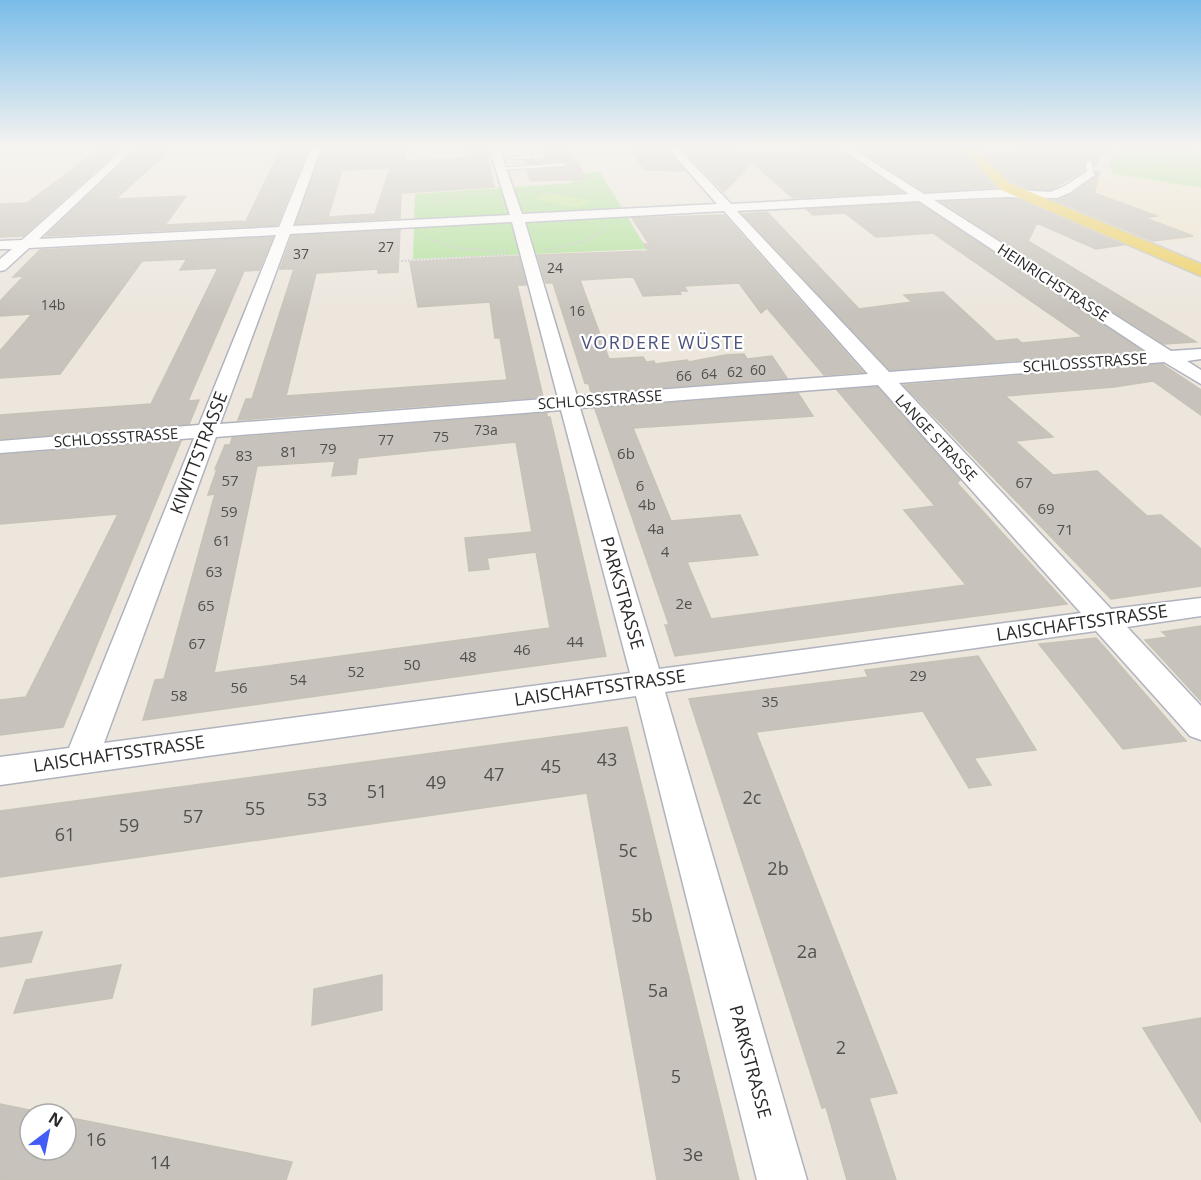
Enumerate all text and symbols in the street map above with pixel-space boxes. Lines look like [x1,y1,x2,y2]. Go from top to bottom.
house number: 27 [378,237,394,256]
street label: HEINRICHSTRASSE [994,239,1113,326]
house number: 37 [293,244,309,263]
house number: 24 [547,258,563,277]
house number: 14b [41,295,65,314]
house number: 16 [569,301,585,320]
district label: VORDERE WÜSTE [581,330,745,354]
street label: SCHLOSSSTRASSE [1022,348,1148,376]
house number: 60 [750,360,766,379]
house number: 62 [727,362,743,381]
house number: 64 [701,364,717,383]
house number: 66 [676,366,692,385]
street label: SCHLOSSSTRASSE [537,385,663,413]
street label: KIWITTSTRASSE [164,388,232,517]
street label: LANGE STRASSE [891,390,982,485]
house number: 73a [474,420,498,439]
street label: SCHLOSSSTRASSE [53,423,179,451]
house number: 75 [433,427,449,446]
house number: 77 [378,430,394,449]
house number: 79 [319,438,337,458]
house number: 81 [280,441,298,461]
house number: 6b [617,443,635,463]
house number: 83 [235,445,253,465]
house number: 57 [221,470,239,490]
house number: 67 [1015,472,1033,492]
house number: 6 [636,475,644,495]
house number: 4b [638,494,656,514]
house number: 69 [1037,498,1055,518]
house number: 59 [220,501,238,521]
house number: 4a [648,518,664,538]
house number: 71 [1056,519,1074,539]
house number: 61 [213,530,231,550]
street label: PARKSTRASSE [595,533,651,652]
house number: 4 [661,541,670,561]
house number: 63 [205,561,223,581]
house number: 2e [676,593,693,613]
house number: 65 [197,595,215,615]
street label: LAISCHAFTSSTRASSE [995,598,1169,646]
house number: 44 [566,631,584,651]
house number: 67 [188,633,206,653]
house number: 46 [513,639,531,659]
house number: 48 [459,646,477,666]
house number: 50 [403,654,421,674]
house number: 52 [347,661,365,681]
street label: LAISCHAFTSSTRASSE [513,663,687,711]
house number: 29 [909,665,927,685]
house number: 54 [289,669,307,689]
house number: 56 [230,677,248,697]
house number: 58 [170,685,188,705]
house number: 35 [761,691,779,711]
street label: LAISCHAFTSSTRASSE [32,729,206,777]
house number: 43 [597,747,617,771]
house number: 45 [541,754,561,778]
house number: 47 [484,762,504,786]
house number: 49 [426,770,446,794]
house number: 51 [367,779,387,803]
house number: 2c [743,785,762,809]
house number: 53 [307,787,327,811]
house number: 55 [245,796,265,820]
house number: 57 [183,804,203,828]
house number: 59 [119,813,139,837]
house number: 61 [55,822,75,846]
house number: 5c [619,838,638,862]
house number: 2b [767,856,789,880]
house number: 5b [631,903,653,927]
house number: 2a [797,939,817,963]
house number: 5a [648,978,668,1002]
street label: PARKSTRASSE [724,1002,778,1121]
house number: 2 [836,1035,846,1059]
house number: 5 [671,1064,681,1088]
north arrow [18,1102,78,1162]
text: N [45,1107,67,1132]
house number: 16 [86,1127,106,1151]
house number: 3e [683,1142,703,1166]
house number: 14 [150,1150,170,1174]

